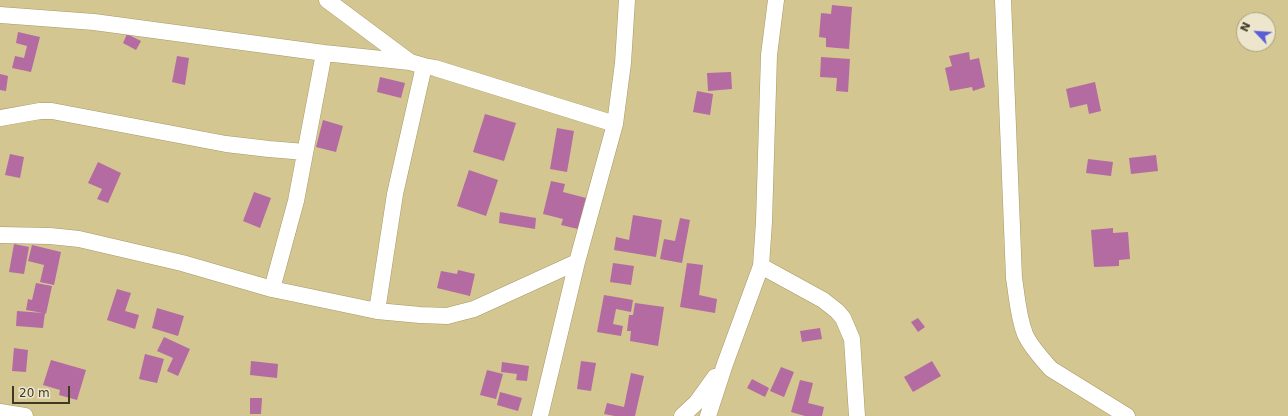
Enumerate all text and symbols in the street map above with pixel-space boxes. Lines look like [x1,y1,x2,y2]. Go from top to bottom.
north arrow [1236,12,1276,52]
text: N [1238,20,1253,34]
scale bar [14,378,72,404]
text: 20 m [19,386,50,400]

